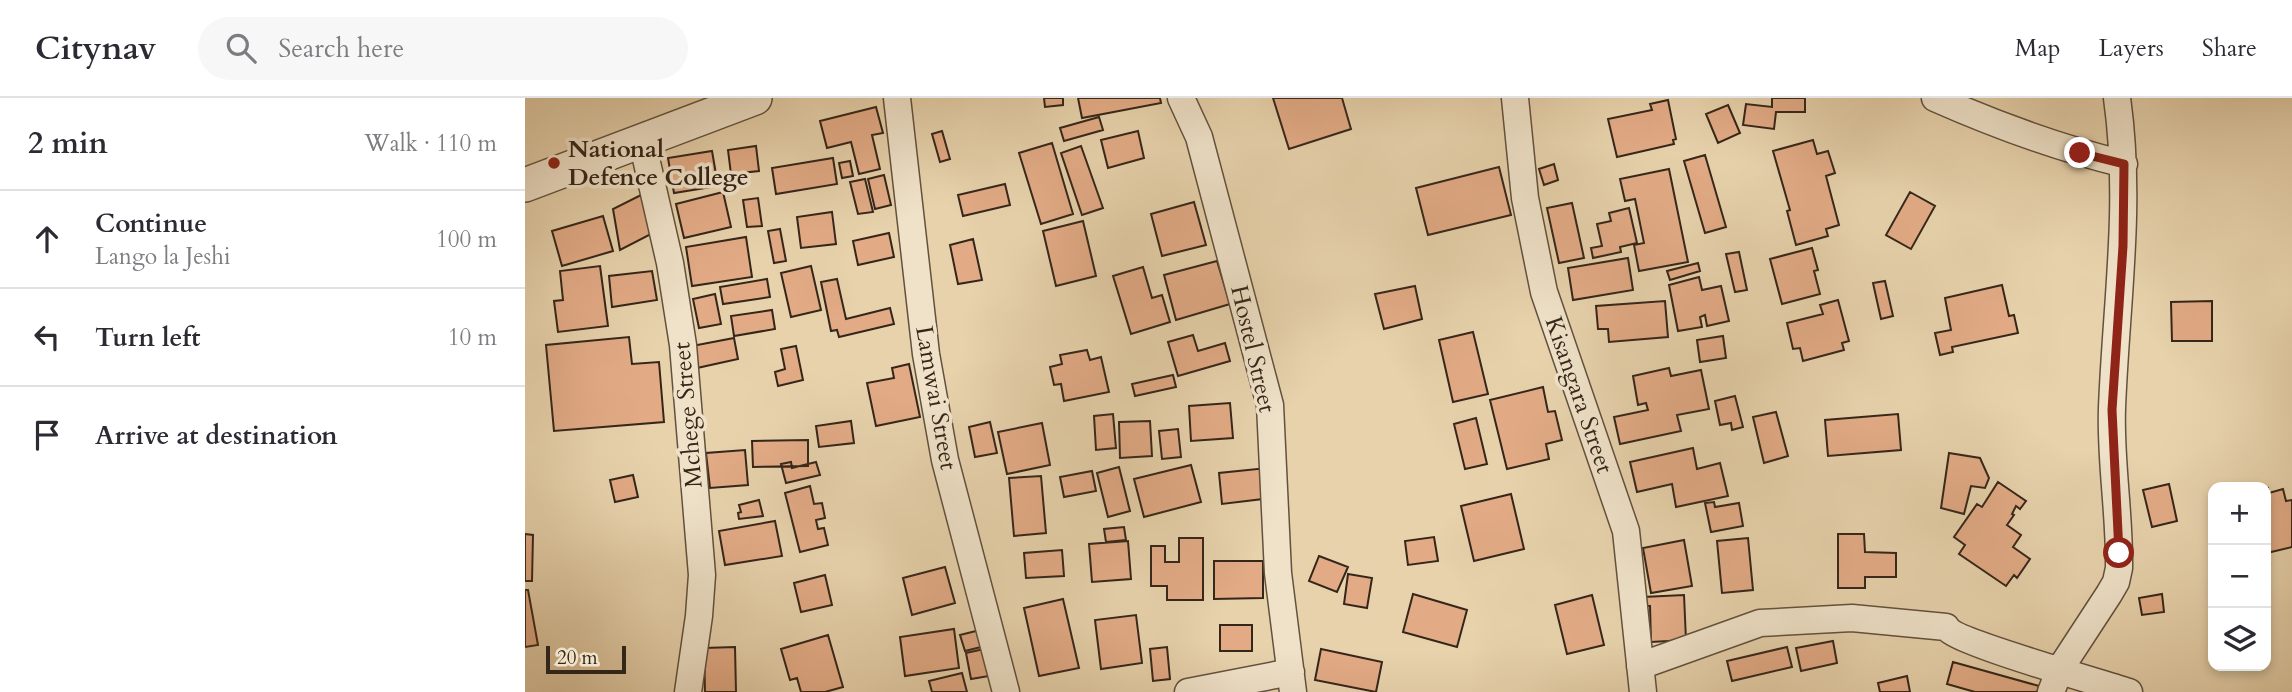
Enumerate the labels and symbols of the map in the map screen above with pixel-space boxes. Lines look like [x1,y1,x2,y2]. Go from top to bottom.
place label: National Defence College [568,133,749,194]
route end [2064,137,2095,168]
marker: National Defence College [546,155,562,171]
street label: Hostel Street [1222,282,1284,416]
street label: Kisangara Street [1537,312,1621,478]
street label: Lamwai Street [907,323,965,473]
street label: Mchege Street [665,340,711,489]
route start [2103,537,2134,568]
scale bar [546,643,627,675]

